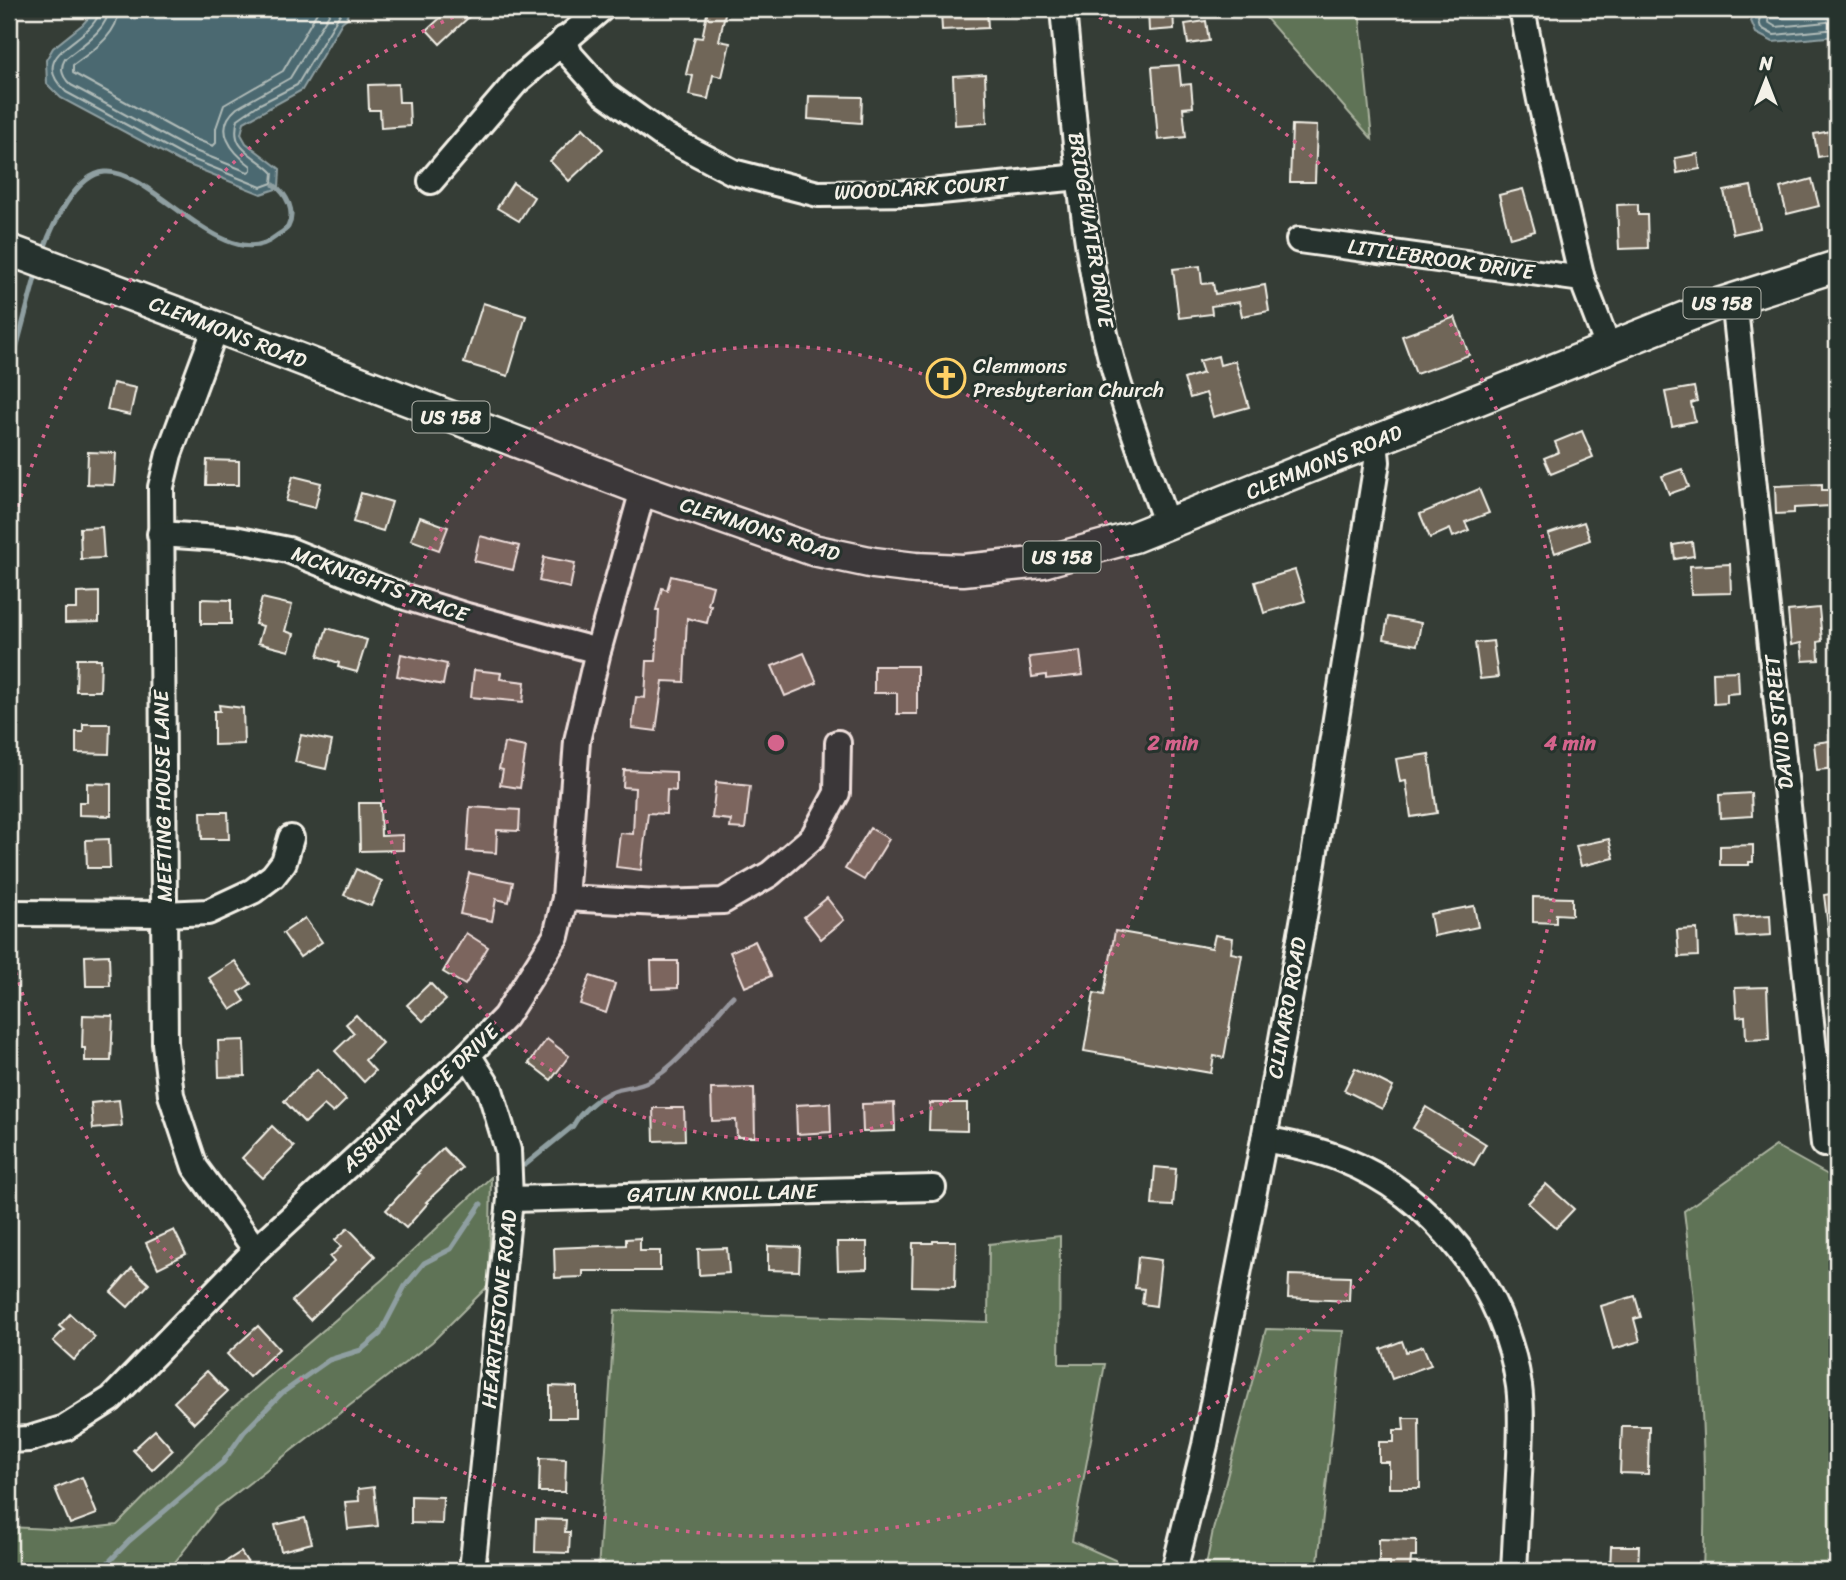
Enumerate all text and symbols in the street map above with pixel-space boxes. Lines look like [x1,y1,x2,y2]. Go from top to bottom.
north arrow [1730,46,1800,116]
text: N [1758,47,1773,80]
street label: BRIDGEWATER DRIVE [1057,129,1125,332]
street label: WOODLARK COURT [833,164,1011,212]
street label: LITTLEBROOK DRIVE [1345,227,1538,291]
street label: CLEMMONS ROAD [144,284,313,380]
road number: US 158 [1684,288,1760,318]
place label: Clemmons Presbyterian Church [973,347,1164,409]
church icon: Clemmons Presbyterian Church [925,357,967,399]
road number: US 158 [412,402,490,432]
street label: CLEMMONS ROAD [1240,413,1409,511]
street label: CLEMMONS ROAD [675,485,845,573]
street label: MCKNIGHTS TRACE [286,534,475,634]
road number: US 158 [1024,542,1100,572]
street label: DAVID STREET [1753,652,1805,791]
street label: MEETING HOUSE LANE [142,688,184,902]
text: 2 min [1147,724,1199,762]
text: 4 min [1543,724,1597,762]
centre of rings [764,731,788,755]
street label: CLINARD ROAD [1256,934,1318,1082]
street label: ASBURY PLACE DRIVE [331,1013,509,1183]
street label: GATLIN KNOLL LANE [627,1172,819,1214]
street label: HEARTHSTONE ROAD [470,1207,528,1410]

